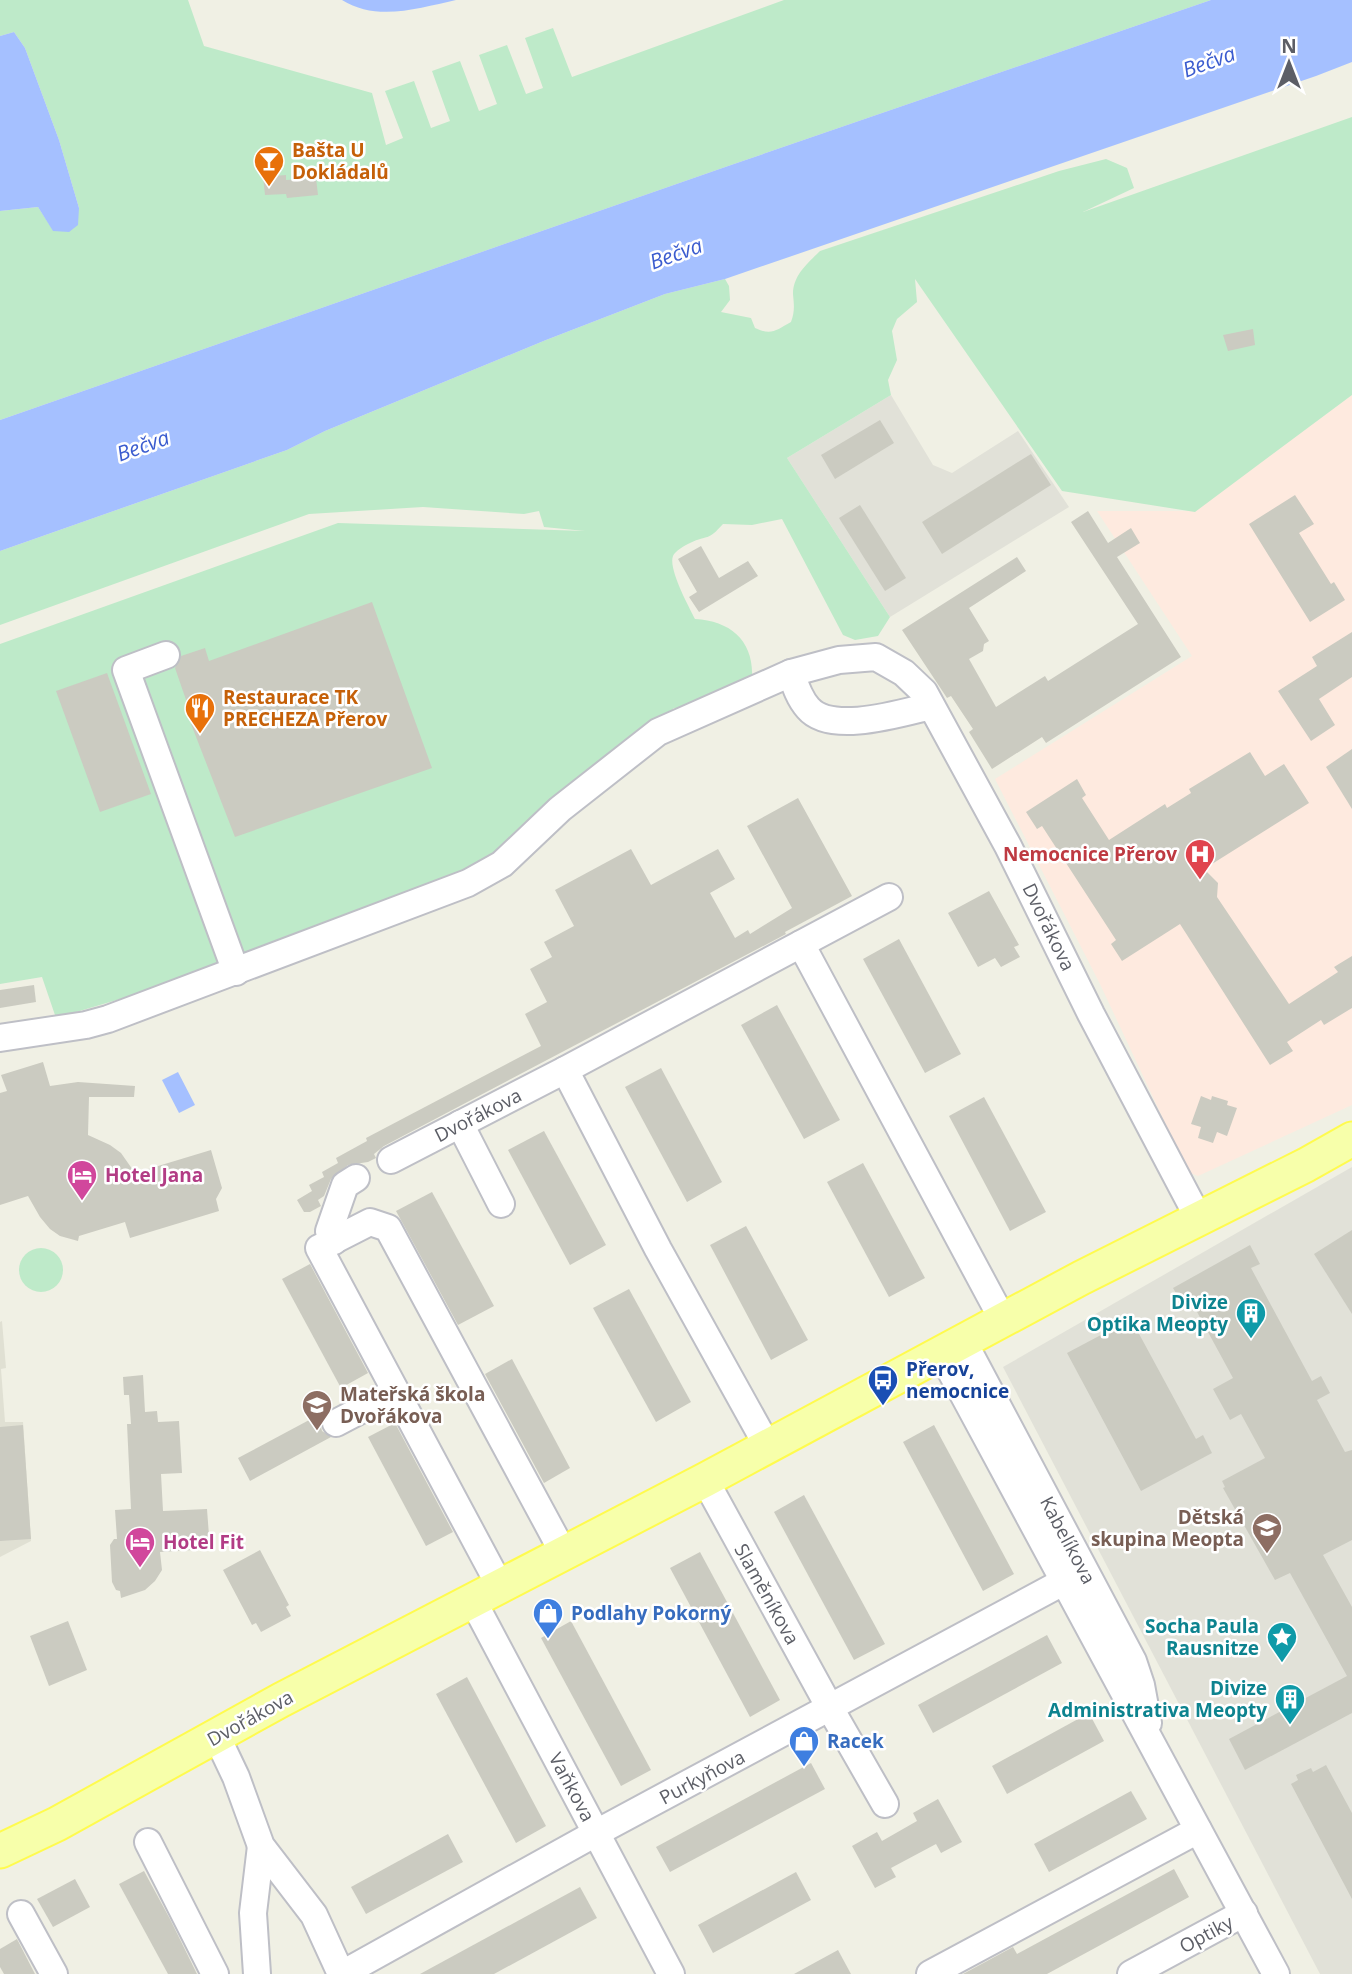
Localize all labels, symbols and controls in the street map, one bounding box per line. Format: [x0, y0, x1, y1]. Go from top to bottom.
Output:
north arrow [1254, 28, 1324, 98]
text: N [1281, 33, 1297, 59]
water label: Bečva [1178, 39, 1239, 83]
place label: Bašta U Dokládalů [292, 137, 389, 185]
bar icon: Bašta U Dokládalů [252, 144, 286, 188]
water label: Bečva [645, 231, 706, 275]
water label: Bečva [112, 423, 173, 467]
place label: Restaurace TK PRECHEZA Přerov [223, 684, 388, 732]
restaurant icon: Restaurace TK PRECHEZA Přerov [183, 691, 217, 735]
hospital icon: Nemocnice Přerov [1183, 837, 1217, 881]
place label: Nemocnice Přerov [1003, 841, 1177, 867]
street label: Dvořákova [1017, 879, 1081, 975]
street label: Dvořákova [430, 1082, 526, 1148]
hotel icon: Hotel Jana [65, 1158, 99, 1202]
place label: Hotel Jana [105, 1162, 203, 1188]
place label: Divize Optika Meopty [1087, 1289, 1228, 1337]
building icon: Divize Optika Meopty [1234, 1296, 1268, 1340]
place label: Přerov, nemocnice [906, 1356, 1009, 1404]
bus stop icon: Přerov, nemocnice [866, 1363, 900, 1407]
place label: Mateřská škola Dvořákova [340, 1381, 485, 1429]
school or university icon: Mateřská škola Dvořákova [300, 1388, 334, 1432]
street label: Kabelíkova [1034, 1492, 1102, 1588]
place label: Dětská skupina Meopta [1091, 1504, 1244, 1552]
school or university icon: Dětská skupina Meopta [1250, 1511, 1284, 1555]
hotel icon: Hotel Fit [123, 1525, 157, 1569]
place label: Hotel Fit [163, 1529, 244, 1555]
street label: Slaměníkova [728, 1539, 806, 1649]
shop icon: Podlahy Pokorný [531, 1596, 565, 1640]
place label: Podlahy Pokorný [571, 1600, 732, 1626]
place label: Socha Paula Rausnitze [1145, 1613, 1259, 1661]
place icon: Socha Paula Rausnitze [1265, 1620, 1299, 1664]
place label: Divize Administrativa Meopty [1048, 1675, 1267, 1723]
building icon: Divize Administrativa Meopty [1273, 1682, 1307, 1726]
street label: Dvořákova [202, 1684, 298, 1752]
shop icon: Racek [787, 1724, 821, 1768]
place label: Racek [827, 1728, 884, 1754]
street label: Purkyňova [655, 1744, 749, 1810]
street label: Vaňkova [543, 1748, 601, 1826]
street label: Optiky [1175, 1909, 1238, 1959]

